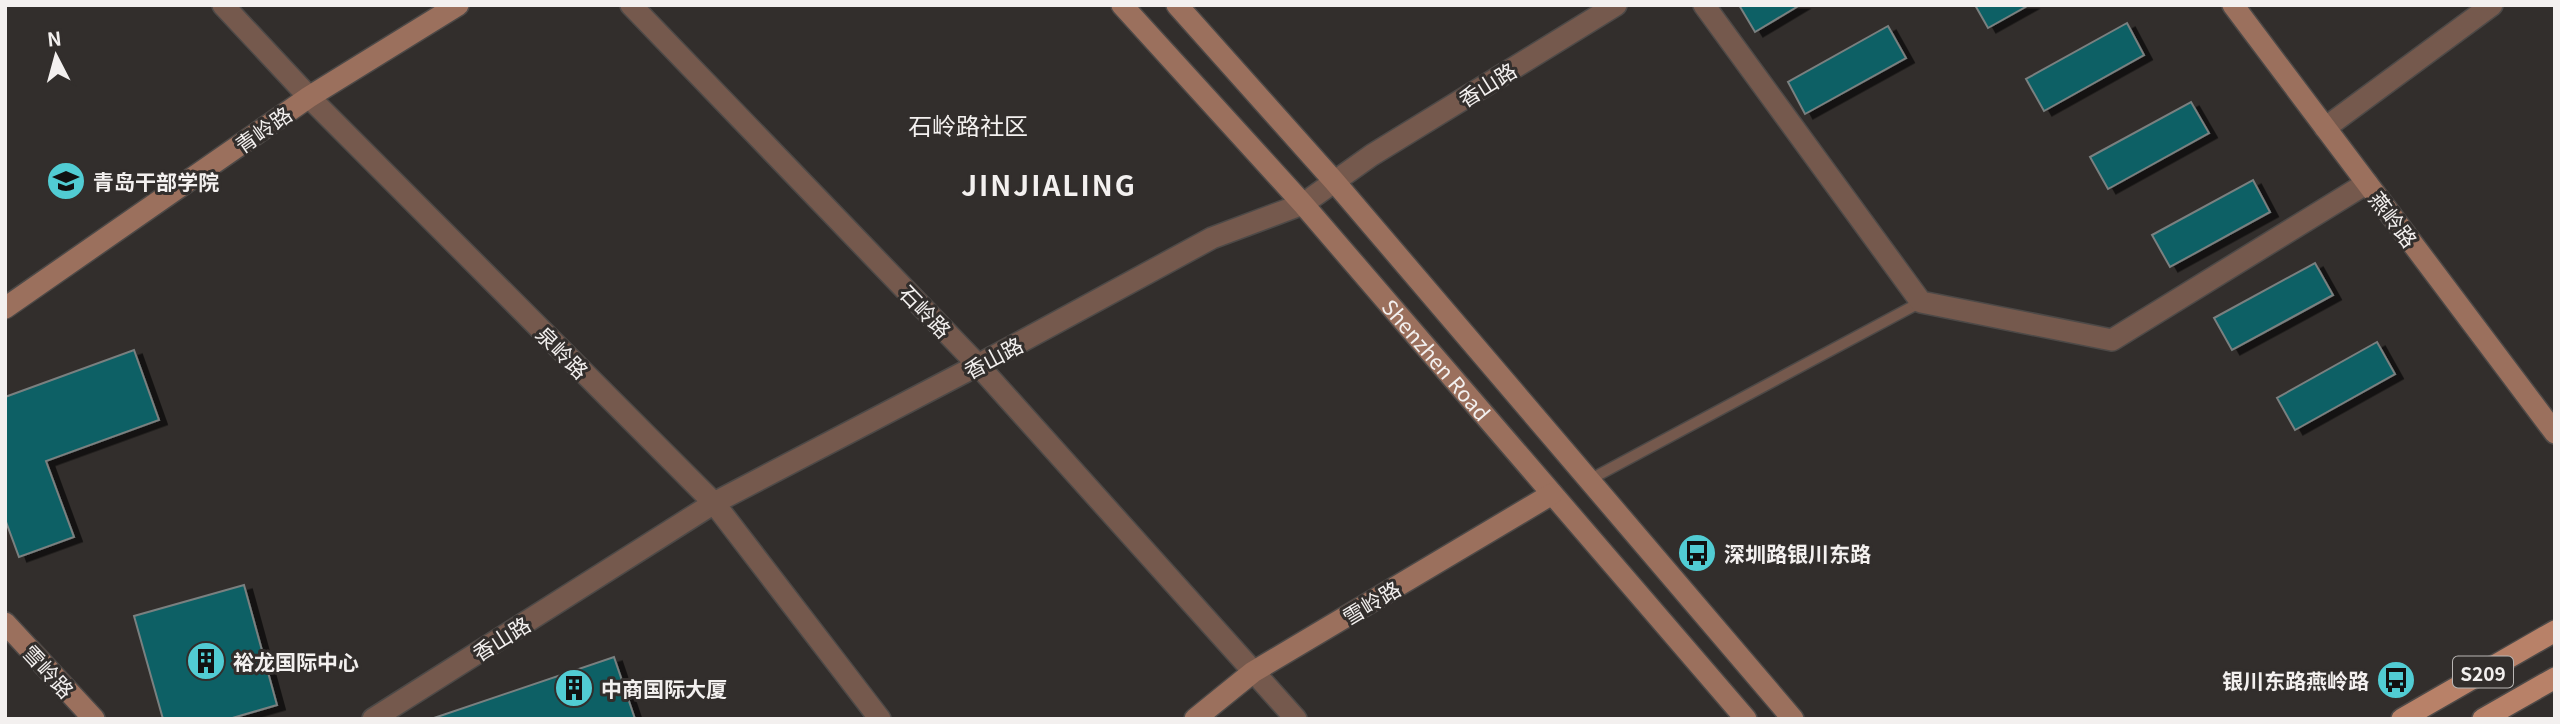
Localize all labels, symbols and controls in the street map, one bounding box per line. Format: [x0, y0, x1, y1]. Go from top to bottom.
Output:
north arrow [21, 21, 91, 91]
text: N [46, 23, 63, 52]
street label: 香山路 [1452, 55, 1522, 113]
street label: 青岭路 [229, 99, 297, 159]
district label: 石岭路社区 [908, 107, 1028, 142]
school or university icon: 青岛干部学院 [45, 160, 87, 202]
district label: JINJIALING [961, 164, 1137, 204]
place label: 青岛干部学院 [93, 166, 219, 196]
street label: 燕岭路 [2363, 185, 2425, 253]
street label: 石岭路 [893, 278, 959, 344]
street label: Shenzhen Road [1376, 292, 1498, 427]
street label: 泉岭路 [530, 319, 596, 385]
street label: 香山路 [958, 329, 1028, 385]
bus stop icon: 深圳路银川东路 [1676, 532, 1718, 574]
place label: 深圳路银川东路 [1724, 538, 1871, 568]
street label: 雪岭路 [1336, 573, 1406, 631]
street label: 香山路 [466, 609, 536, 667]
street label: 雪岭路 [17, 638, 81, 704]
building icon: 裕龙国际中心 [185, 640, 227, 682]
place label: 裕龙国际中心 [233, 646, 359, 676]
road number: S209 [2453, 656, 2513, 688]
bus stop icon: 银川东路燕岭路 [2375, 659, 2417, 701]
place label: 银川东路燕岭路 [2222, 665, 2369, 695]
building icon: 中商国际大厦 [553, 667, 595, 709]
place label: 中商国际大厦 [601, 673, 727, 703]

